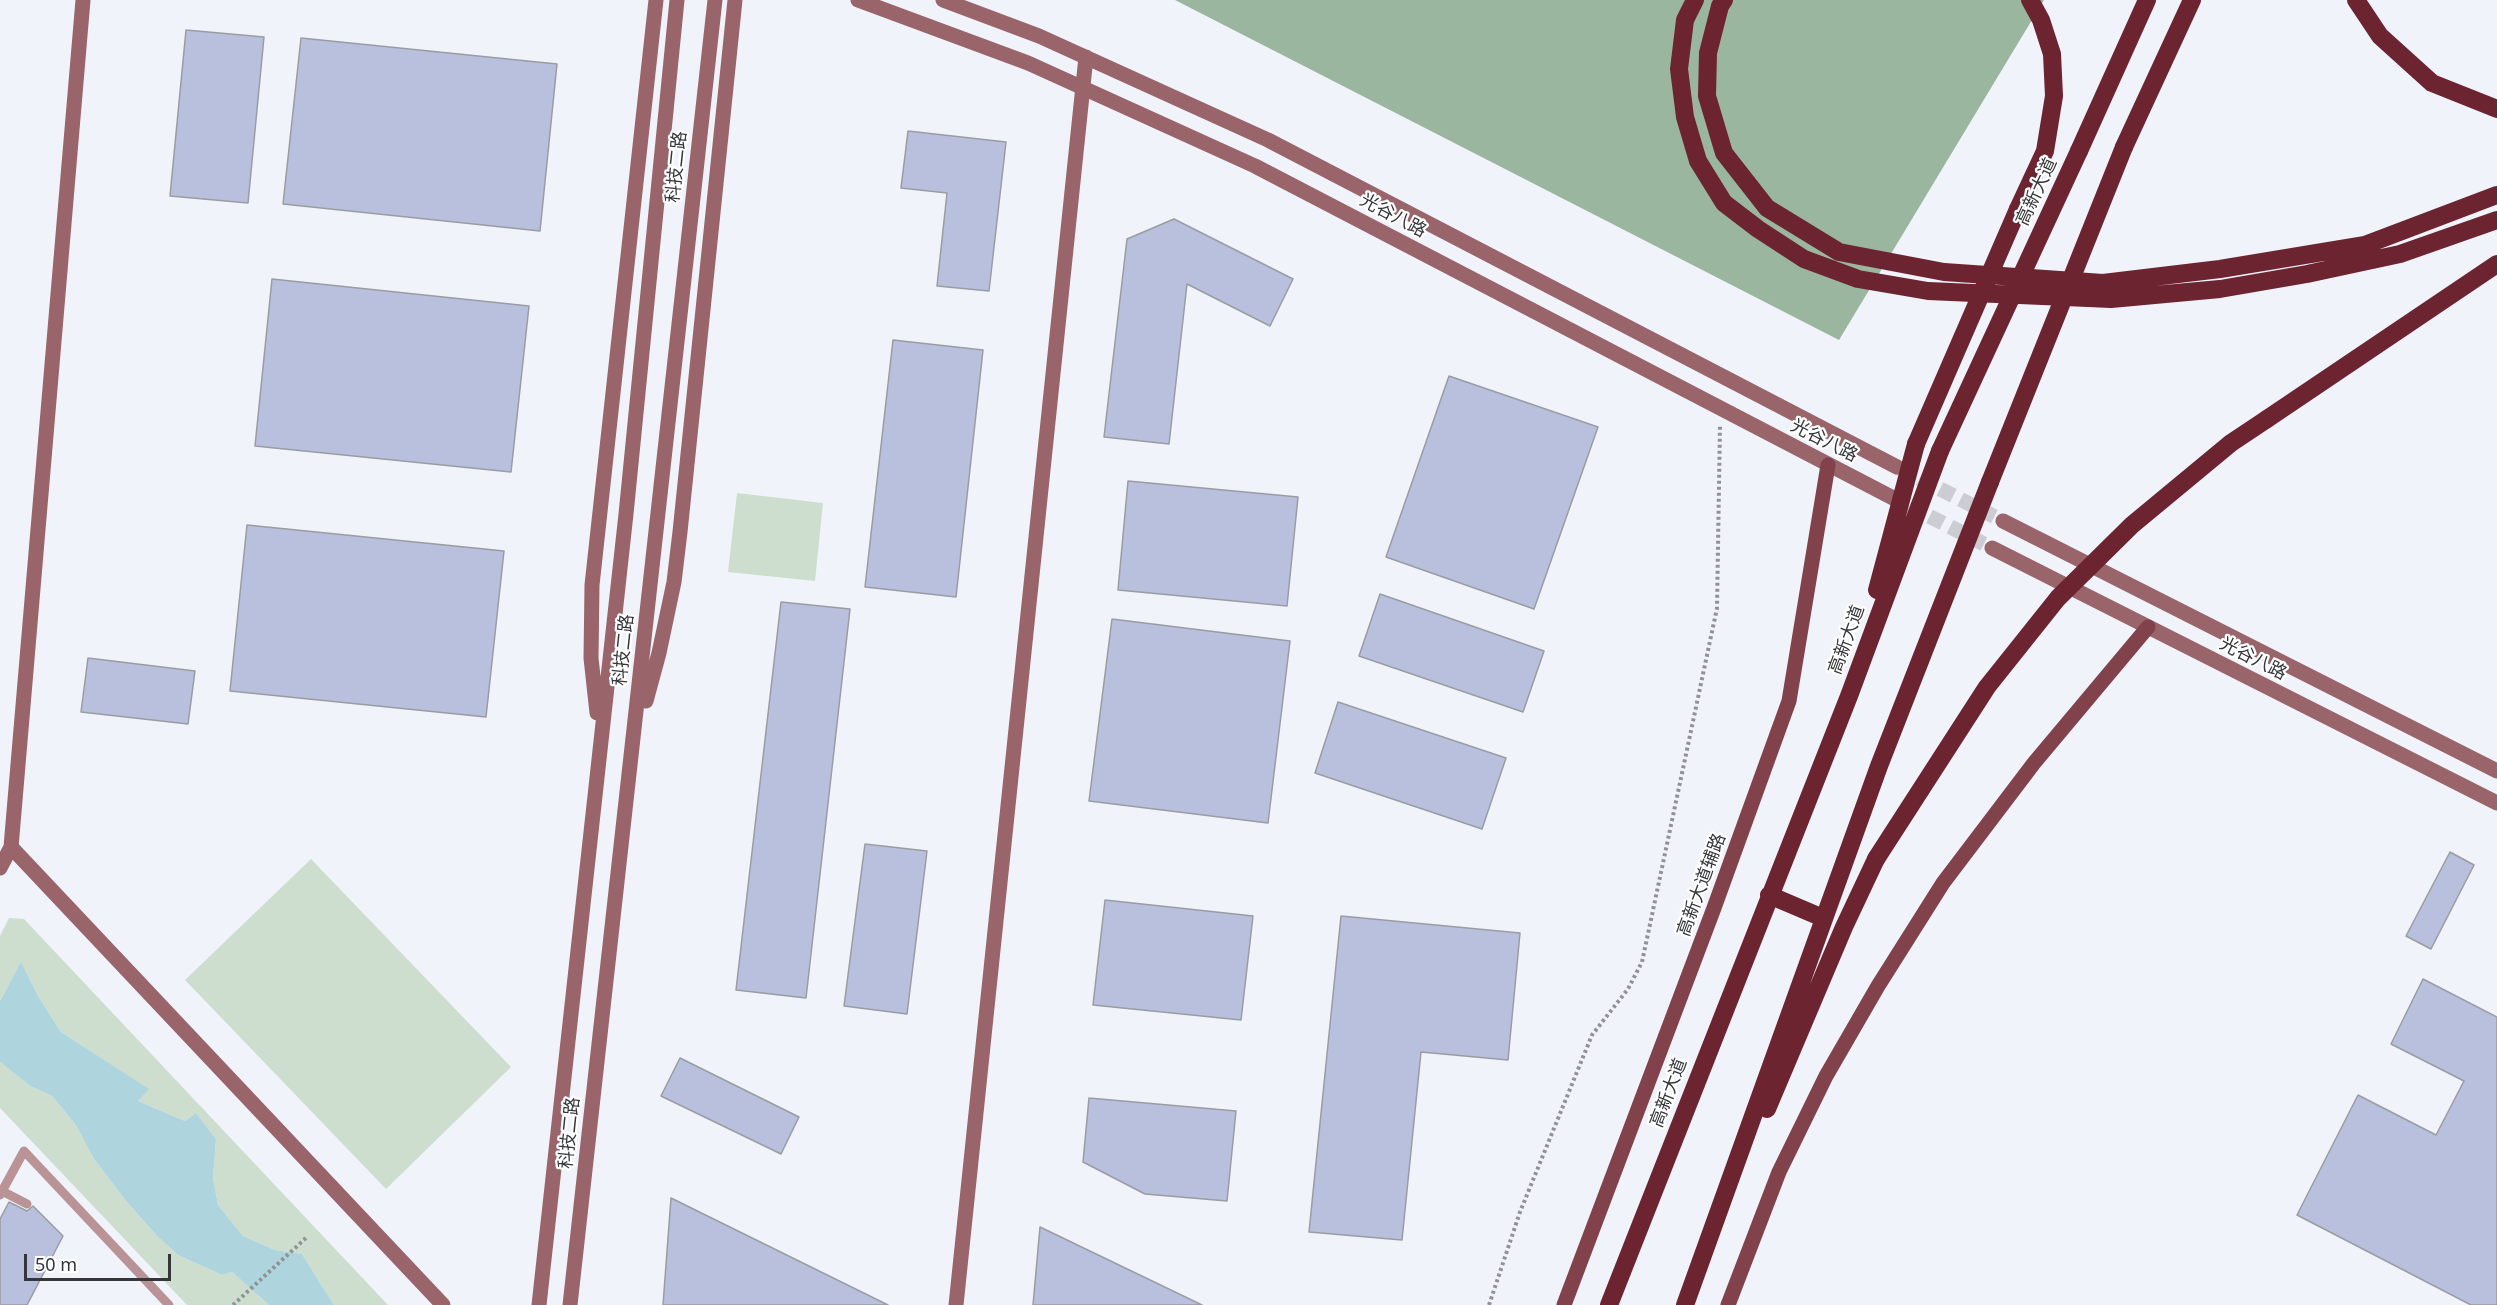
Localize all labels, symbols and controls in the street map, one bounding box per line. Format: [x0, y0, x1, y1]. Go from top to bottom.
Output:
street label: 科技二路 [662, 130, 692, 204]
street label: 高新大道 [2012, 155, 2062, 229]
street label: 光谷八路 [1356, 190, 1430, 242]
street label: 光谷八路 [1787, 415, 1861, 467]
street label: 高新大道 [1825, 602, 1869, 678]
street label: 科技二路 [609, 613, 639, 687]
street label: 光谷八路 [2216, 633, 2290, 685]
street label: 高新大道辅路 [1673, 831, 1731, 939]
street label: 高新大道 [1646, 1056, 1692, 1130]
street label: 科技二路 [555, 1096, 585, 1170]
scale bar [27, 1242, 174, 1280]
text: 50 m [35, 1252, 77, 1276]

